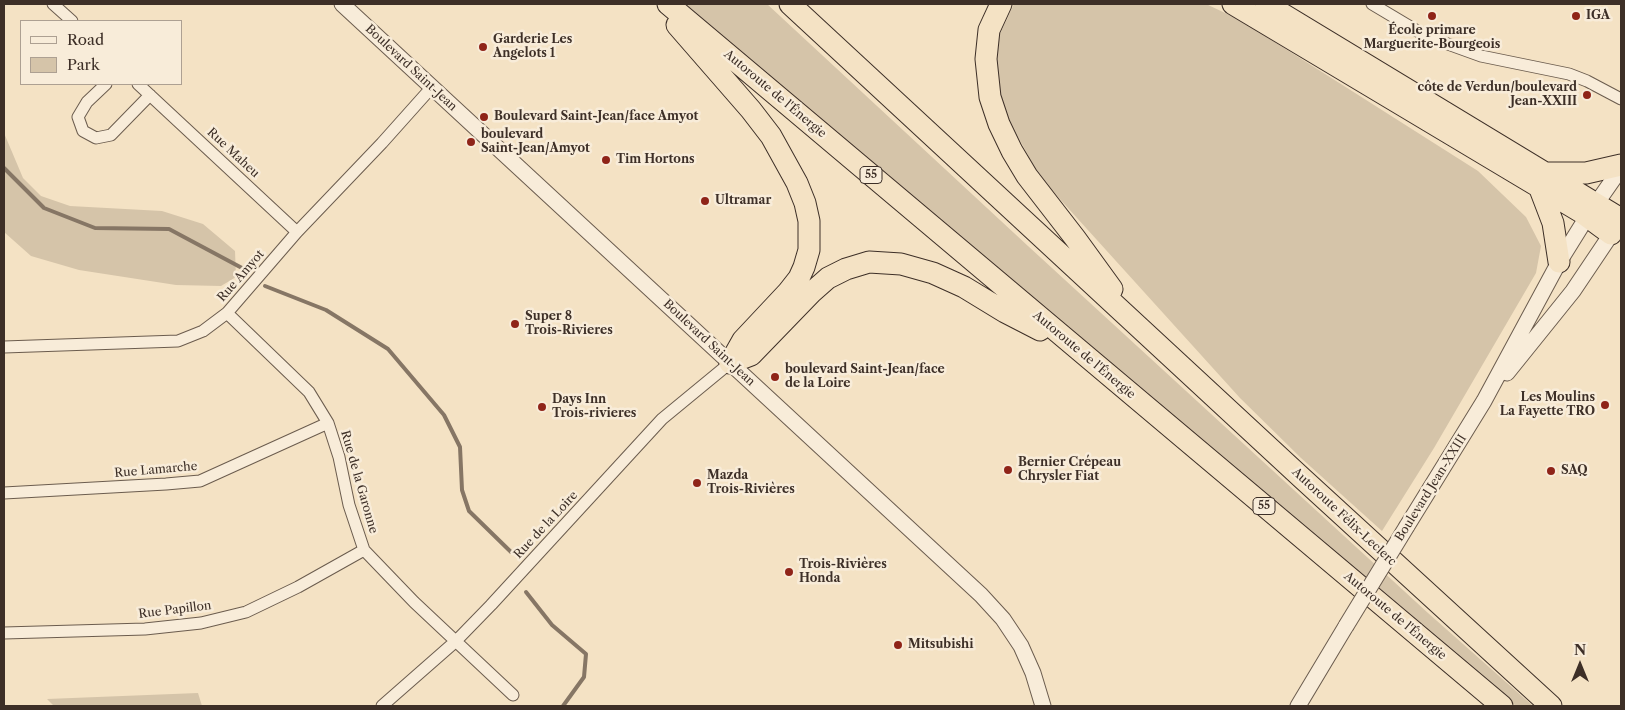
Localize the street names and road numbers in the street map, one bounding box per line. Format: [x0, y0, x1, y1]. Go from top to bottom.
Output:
street label: Boulevard Saint-Jean [362, 22, 460, 114]
street label: Autoroute de l'Énergie [721, 47, 829, 141]
street label: Rue Maheu [204, 125, 262, 181]
road number: 55 [860, 166, 882, 184]
street label: Rue Amyot [215, 247, 267, 305]
street label: Boulevard Saint-Jean [660, 297, 758, 389]
street label: Autoroute de l'Énergie [1030, 308, 1138, 402]
street label: Rue de la Garonne [337, 429, 381, 535]
street label: Boulevard Jean-XXIII [1392, 432, 1470, 544]
street label: Rue Lamarche [114, 459, 198, 481]
street label: Autoroute Félix-Leclerc [1289, 465, 1399, 569]
street label: Rue de la Loire [511, 488, 581, 562]
road number: 55 [1253, 498, 1275, 514]
street label: Autoroute de l'Énergie [1341, 569, 1449, 663]
street label: Rue Papillon [138, 598, 212, 622]

